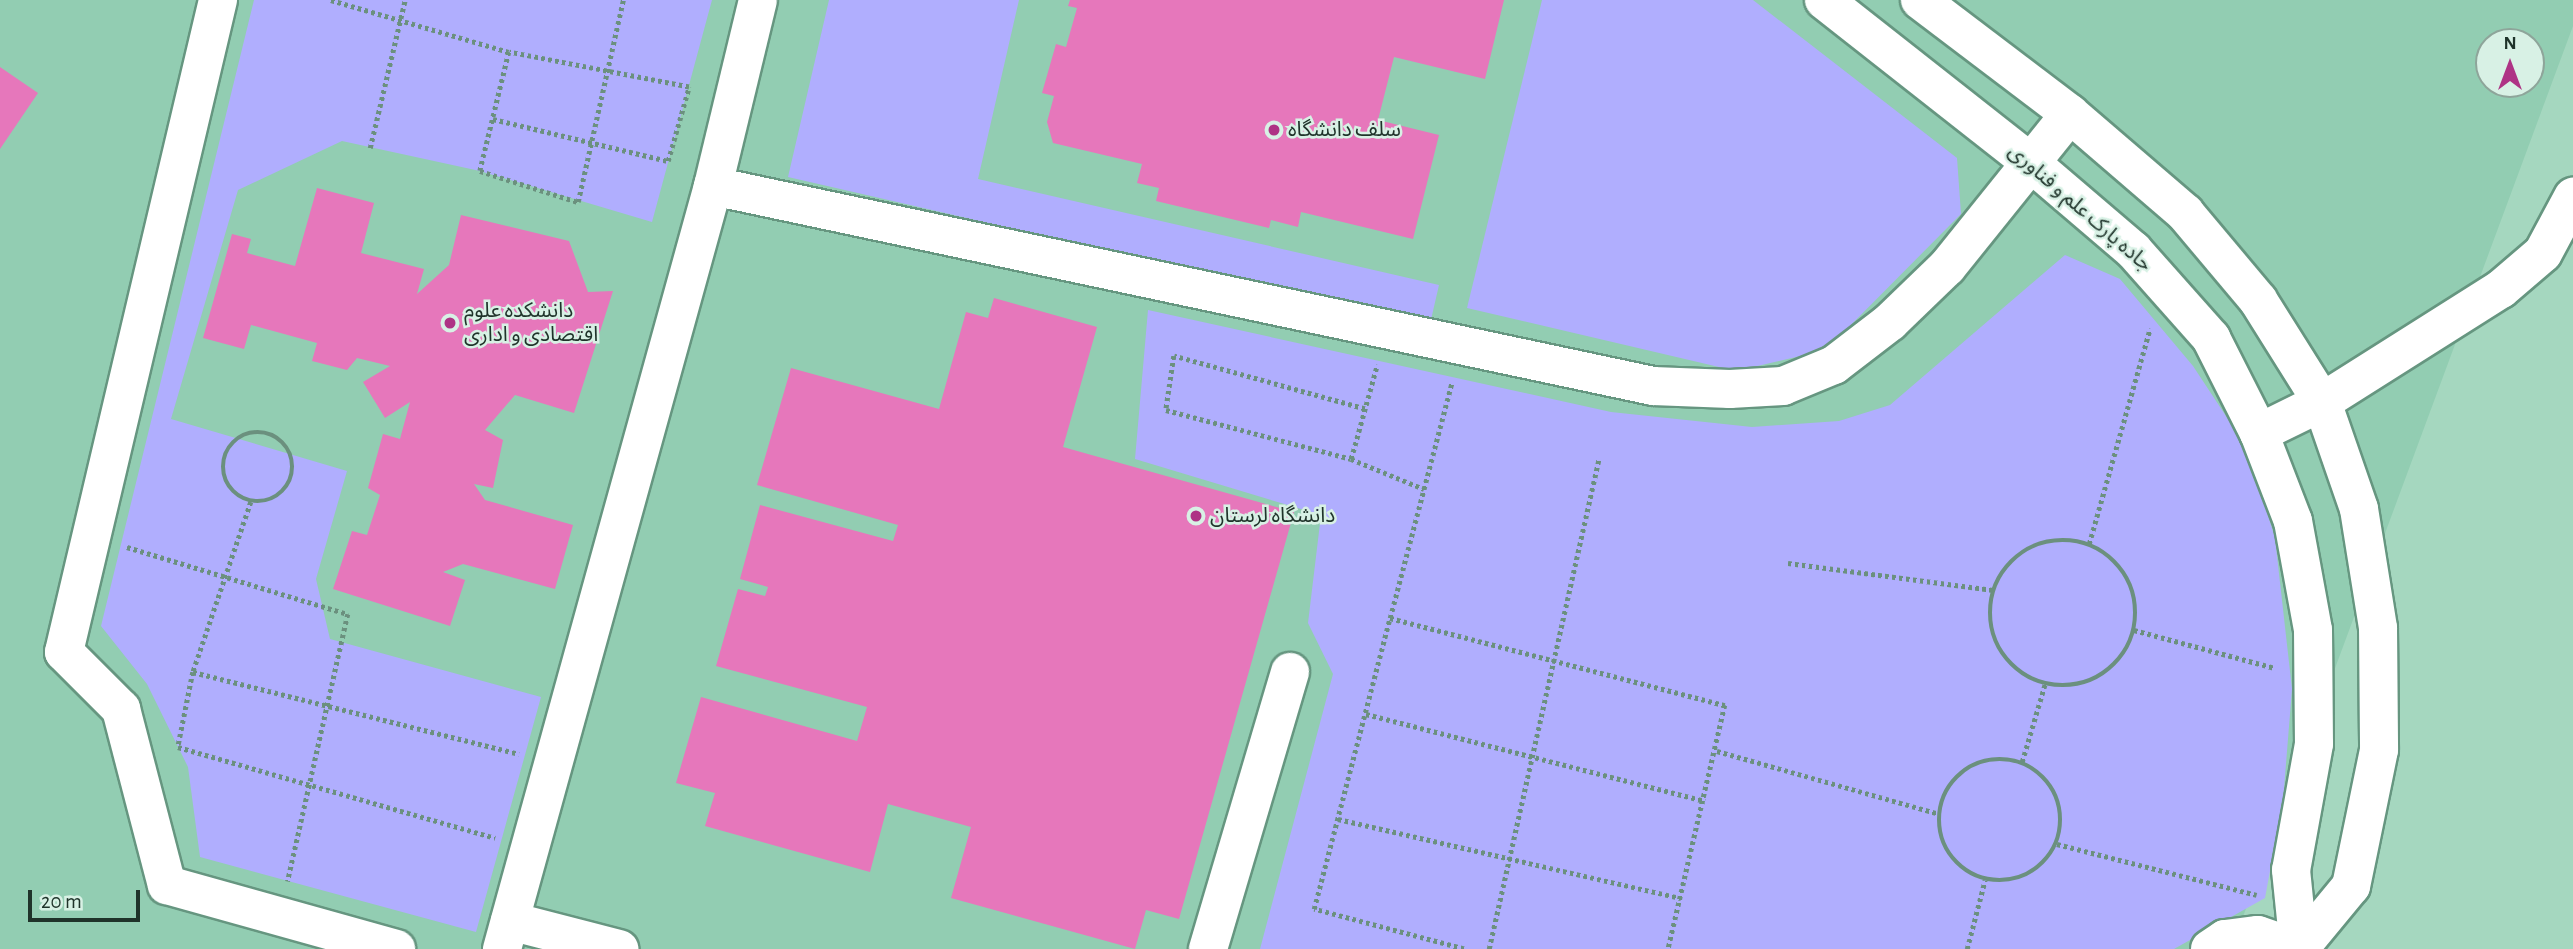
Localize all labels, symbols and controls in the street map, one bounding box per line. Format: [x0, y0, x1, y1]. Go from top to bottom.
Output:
north arrow [2475, 28, 2545, 98]
text: N [2503, 34, 2517, 53]
place label: سلف دانشگاه [1288, 117, 1401, 143]
marker: سلف دانشگاه [1266, 122, 1282, 138]
street label: جاده پارک علم و فناوری [2003, 139, 2157, 277]
place label: دانشکده علوم اقتصادی و اداری [464, 298, 598, 348]
marker: دانشکده علوم اقتصادی و اداری [442, 315, 458, 331]
place label: دانشگاه لرستان [1210, 503, 1335, 529]
marker: دانشگاه لرستان [1188, 508, 1204, 524]
scale bar [32, 876, 144, 920]
text: 20 m [41, 891, 82, 912]

